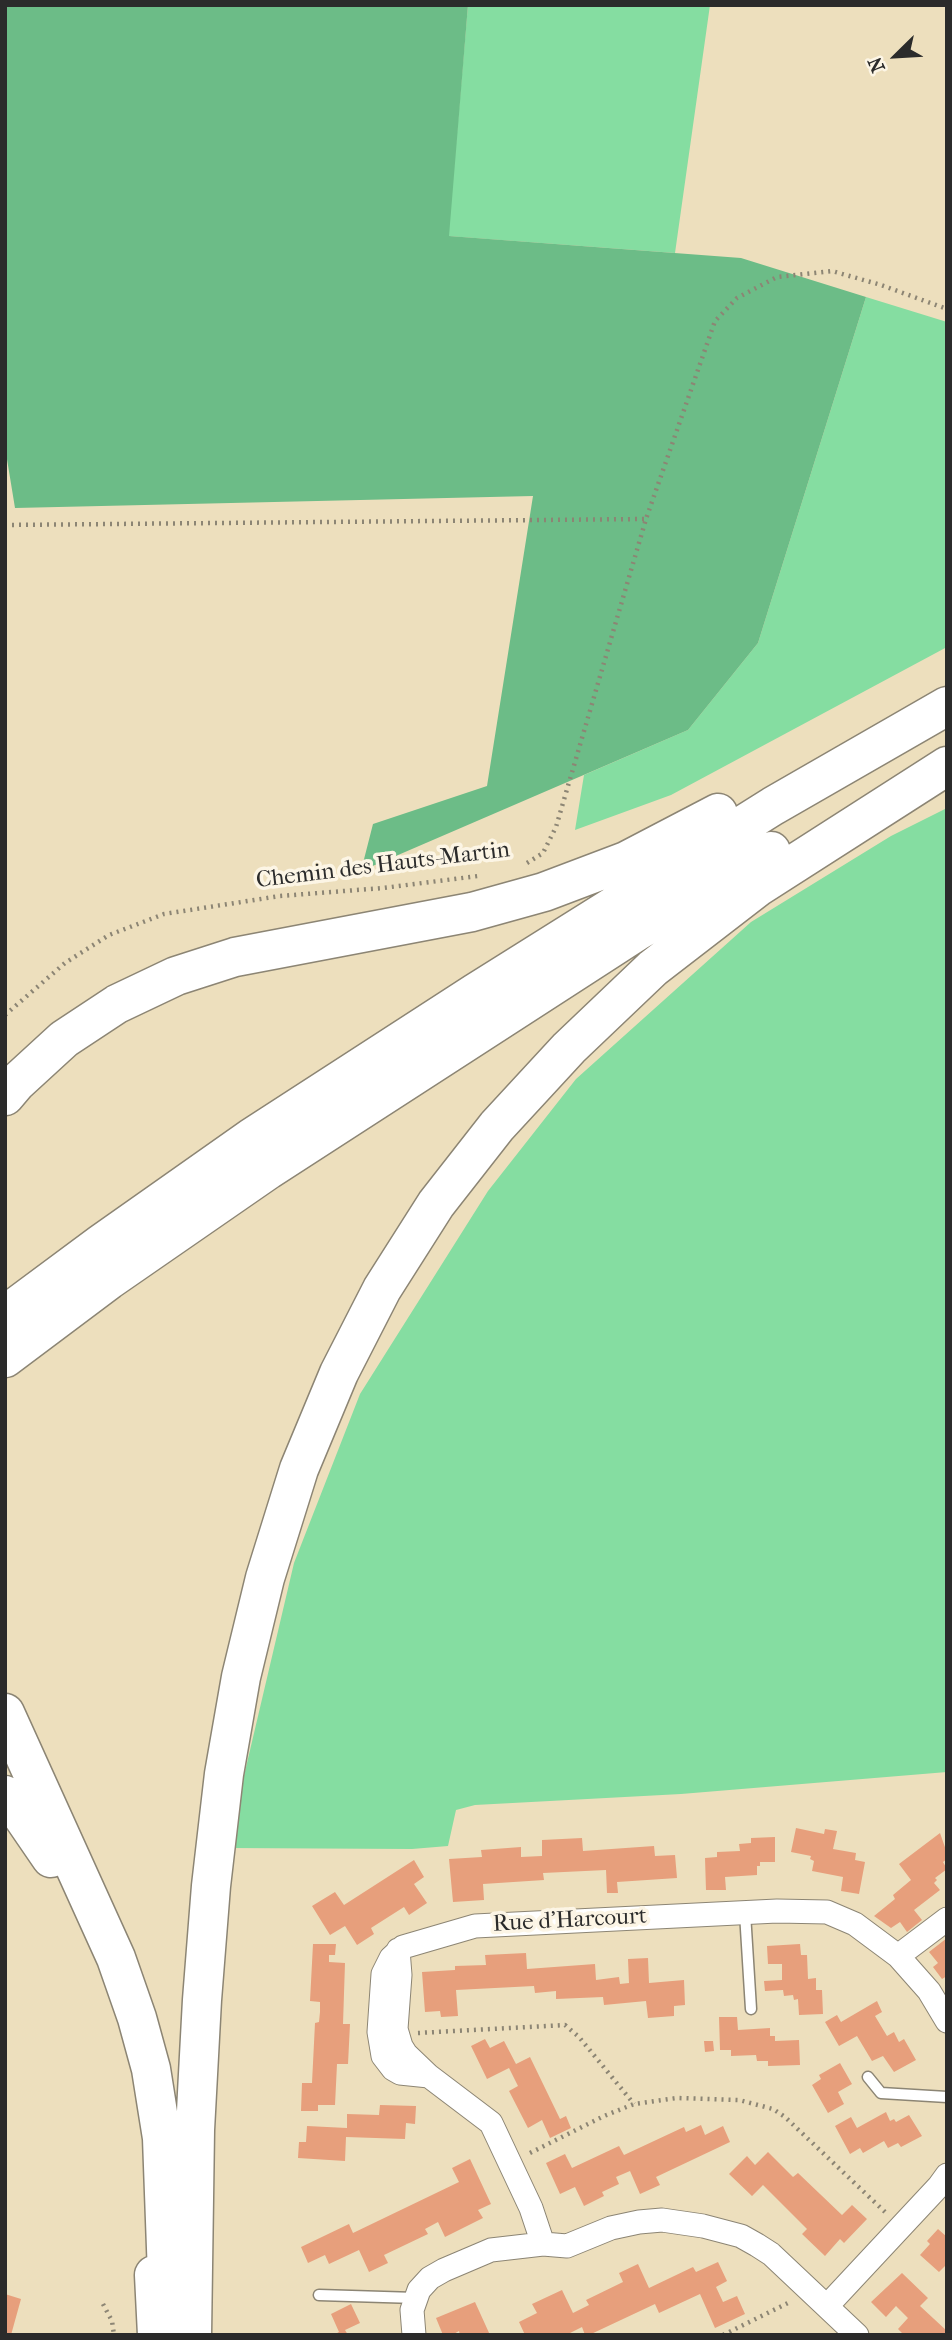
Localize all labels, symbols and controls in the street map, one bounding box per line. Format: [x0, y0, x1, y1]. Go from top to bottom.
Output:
north arrow [861, 21, 931, 91]
text: N [864, 53, 890, 76]
street label: Chemin des Hauts-Martin [255, 837, 511, 895]
street label: Rue d'Harcourt [492, 1903, 648, 1939]

